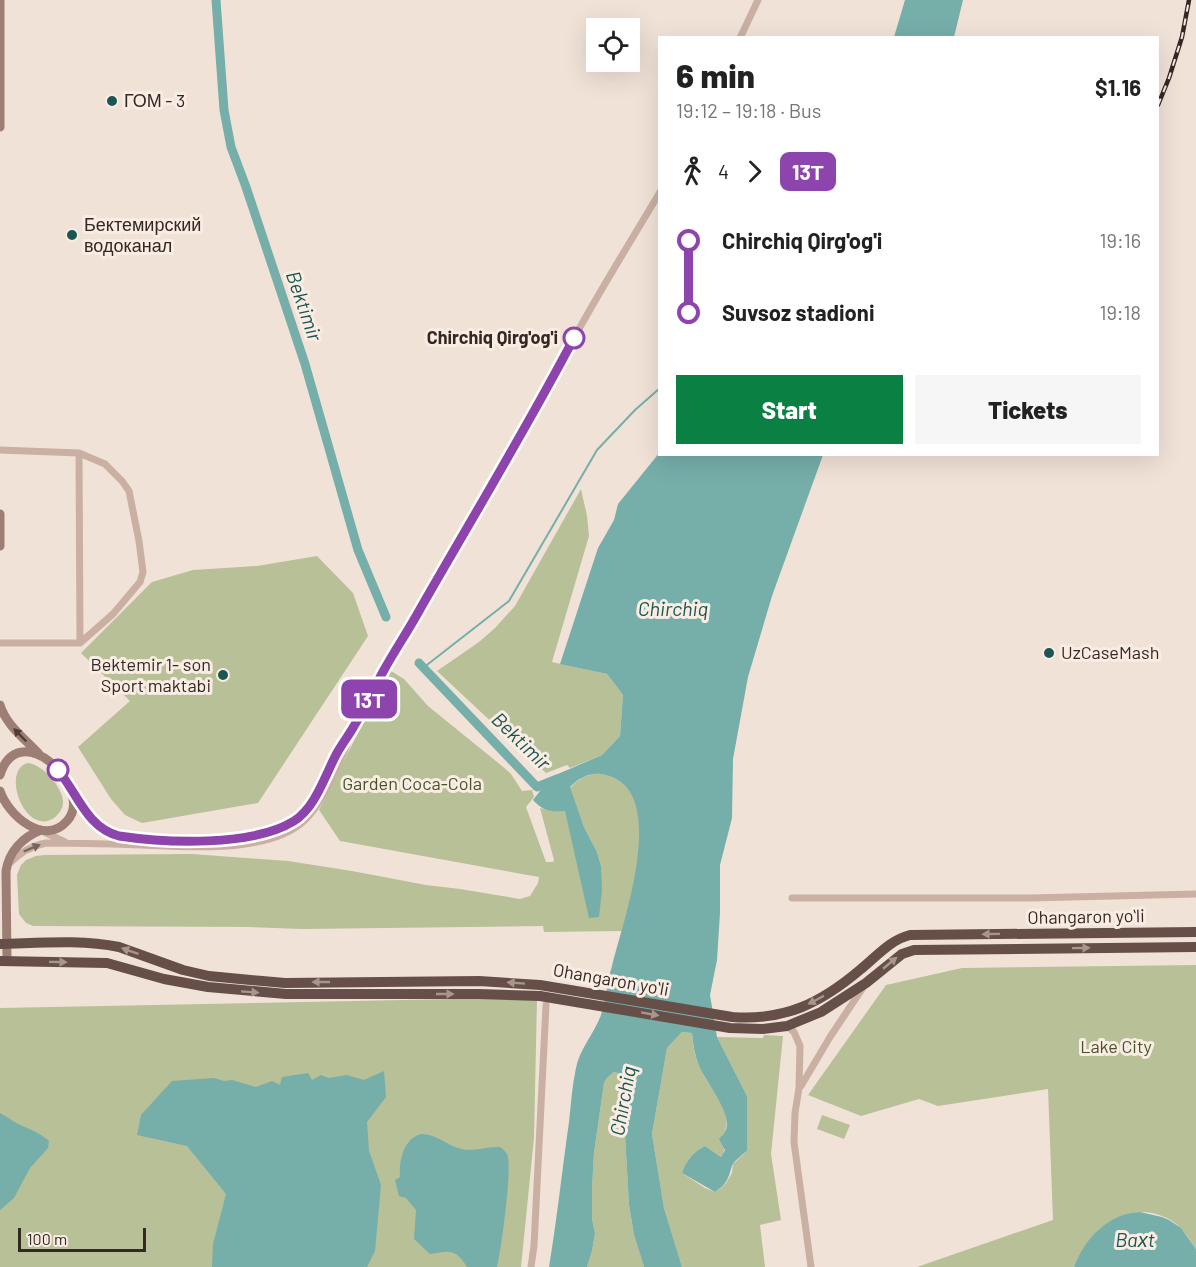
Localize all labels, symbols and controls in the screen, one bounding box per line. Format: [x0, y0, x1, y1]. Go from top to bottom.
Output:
map controls [586, 18, 640, 72]
button: locate [586, 18, 640, 72]
text: 6 min [676, 55, 755, 95]
text: $1.16 [1095, 74, 1141, 100]
place label: ГОМ - 3 [124, 89, 185, 111]
marker: ГОМ - 3 [105, 94, 119, 108]
text: 19:12 – 19:18 · Bus [676, 98, 821, 122]
icon: walk [676, 155, 709, 188]
icon: forward [738, 155, 771, 188]
text: 4 [718, 159, 729, 183]
text: 13Т [792, 159, 824, 184]
place label: Бектемирский водоканал [84, 213, 201, 256]
text: Chirchiq Qirg'og'i [722, 227, 882, 253]
marker: Бектемирский водоканал [65, 228, 79, 242]
text: 19:16 [1100, 228, 1141, 252]
water label: Bektimir [282, 268, 328, 345]
text: Suvsoz stadioni [722, 299, 875, 325]
text: 19:18 [1099, 300, 1141, 324]
place label: Chirchiq Qirg'og'i [427, 326, 558, 348]
marker: Chirchiq Qirg'og'i [563, 327, 585, 349]
button: Start [676, 375, 903, 444]
button: Tickets [915, 375, 1141, 444]
water label: Chirchiq [638, 596, 708, 620]
place label: UzCaseMash [1061, 641, 1159, 663]
marker: UzCaseMash [1042, 646, 1056, 660]
place label: Bektemir 1- son Sport maktabi [90, 653, 211, 696]
marker: Bektemir 1- son Sport maktabi [216, 668, 230, 682]
line badge: 13Т [334, 680, 404, 718]
text: 13Т [353, 687, 385, 712]
water label: Bektimir [487, 707, 557, 775]
one-way arrow [14, 728, 28, 742]
unlabelled marker [47, 759, 69, 781]
park label: Garden Coca-Cola [342, 772, 482, 794]
one-way arrow [24, 843, 42, 853]
street label: Ohangaron yoʻli [1027, 904, 1145, 928]
one-way arrow [981, 930, 1000, 939]
one-way arrow [1071, 944, 1090, 953]
one-way arrow [121, 946, 139, 956]
one-way arrow [49, 957, 68, 967]
one-way arrow [882, 957, 898, 970]
street label: Ohangaron yoʻli [552, 958, 671, 1000]
one-way arrow [311, 977, 330, 987]
one-way arrow [506, 978, 525, 988]
one-way arrow [241, 987, 260, 996]
one-way arrow [436, 989, 455, 999]
one-way arrow [808, 995, 825, 1005]
one-way arrow [641, 1010, 660, 1019]
park label: Lake City [1080, 1035, 1152, 1057]
water label: Chirchiq [604, 1064, 640, 1138]
scale bar [18, 1225, 146, 1252]
water label: Baхt [1115, 1227, 1155, 1251]
text: 100 m [27, 1229, 67, 1248]

